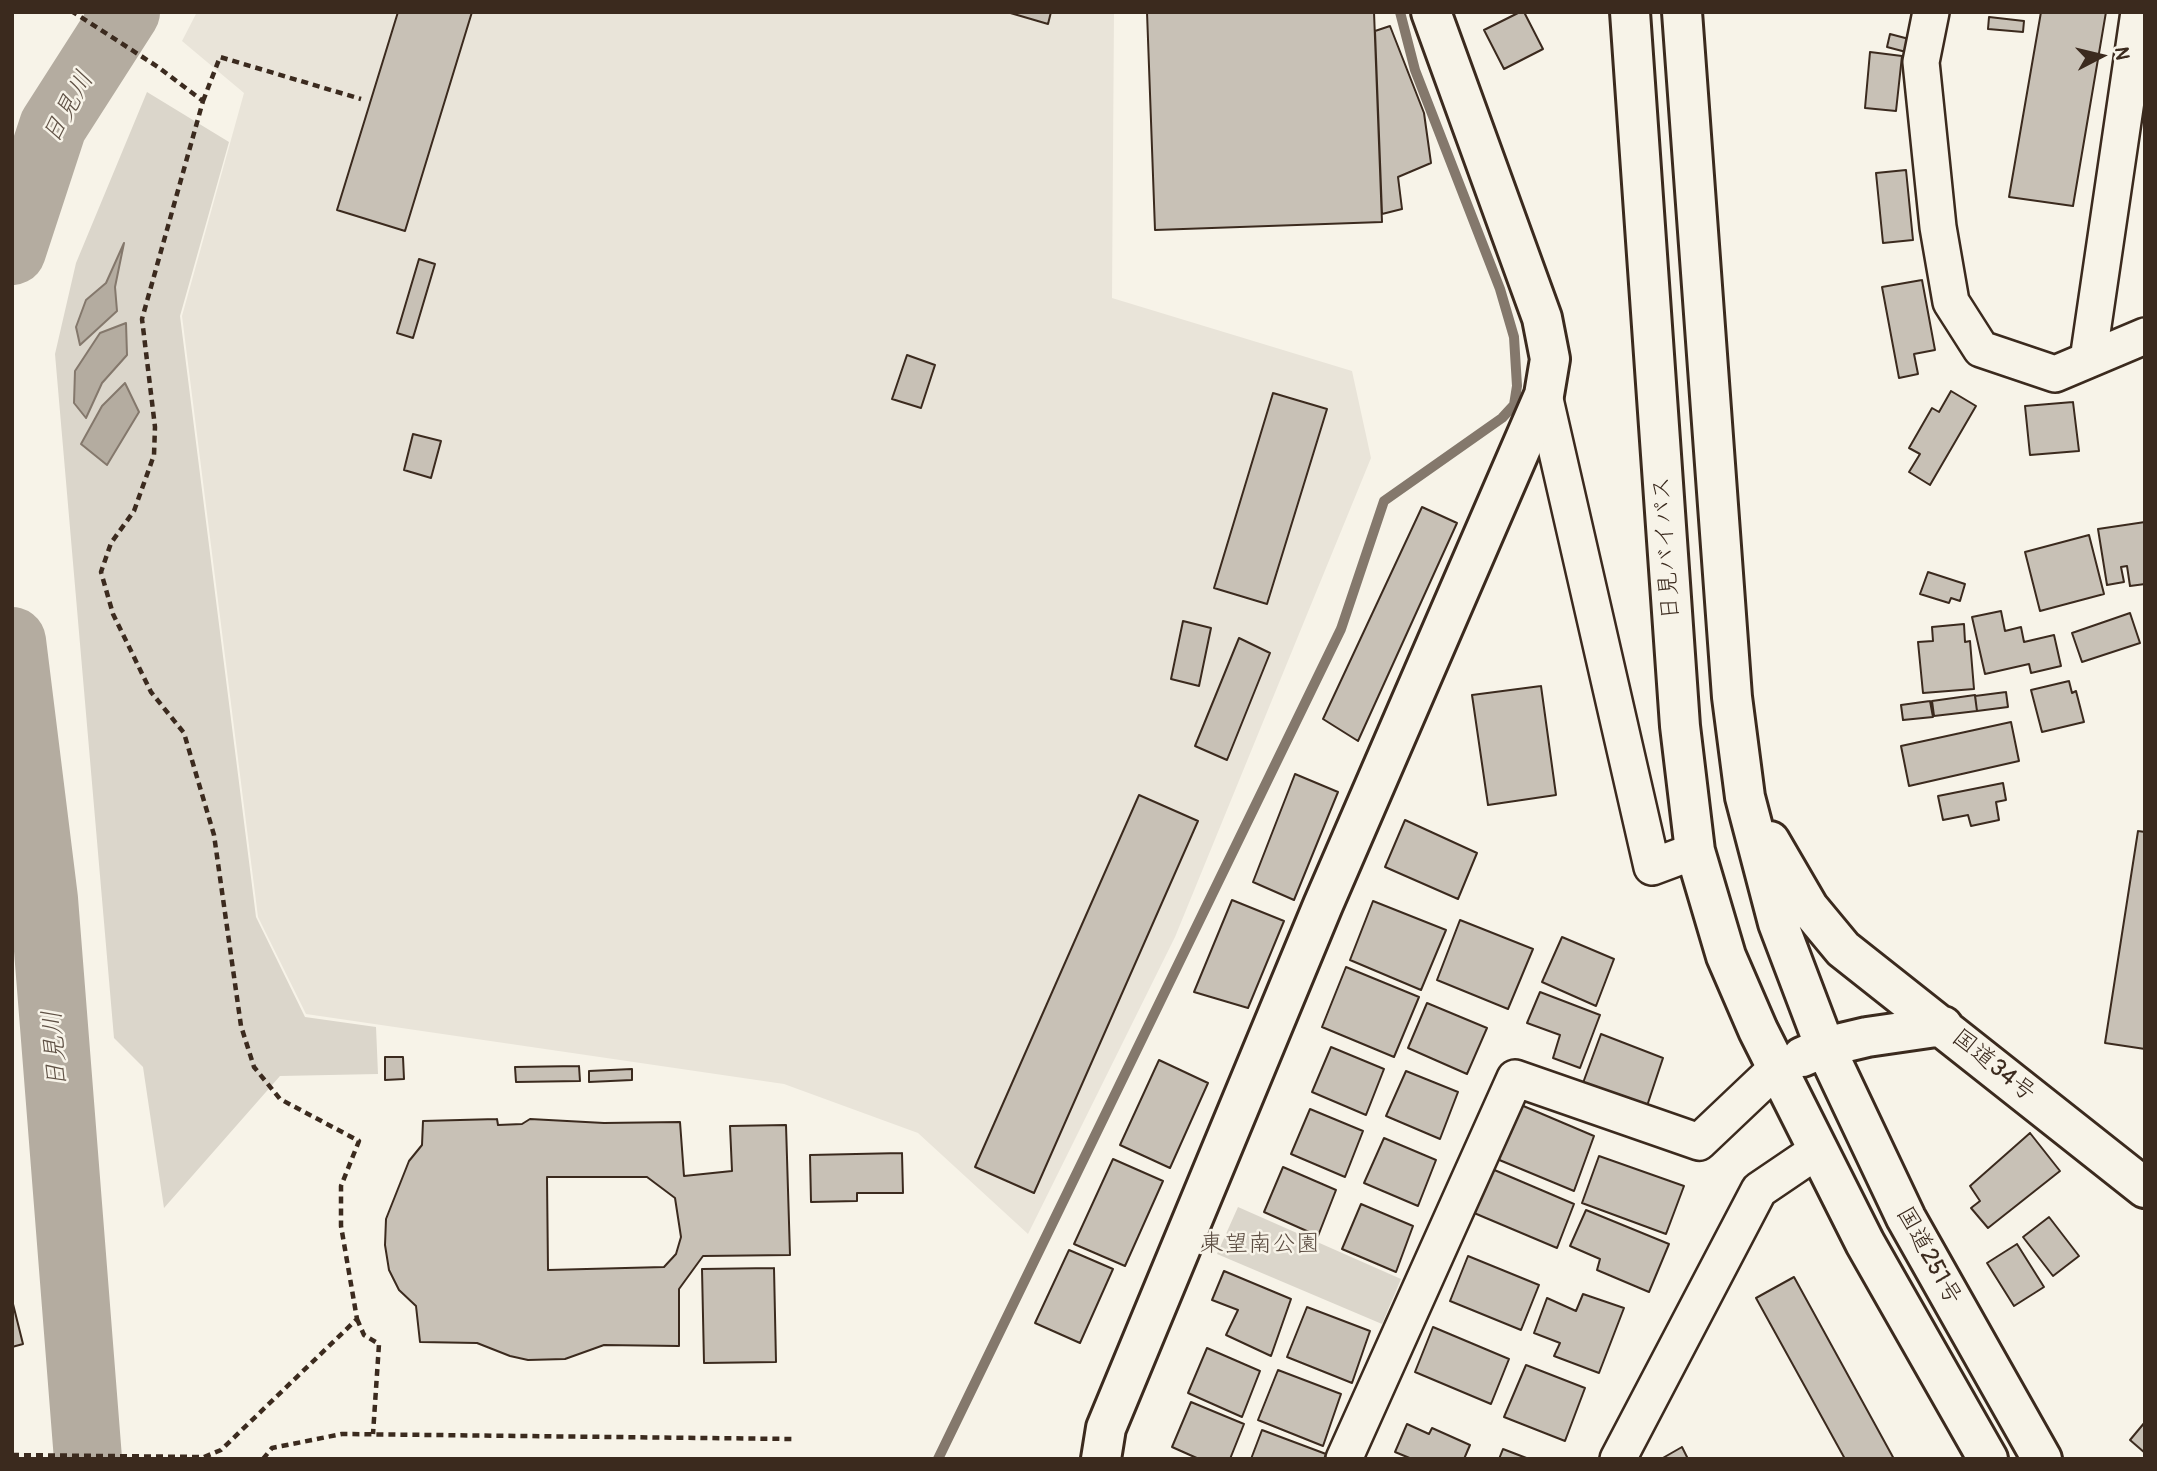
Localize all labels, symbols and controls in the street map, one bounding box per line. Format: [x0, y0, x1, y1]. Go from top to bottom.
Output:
north arrow [2066, 21, 2136, 91]
text: N [2109, 46, 2135, 61]
water label: 日見川 [36, 66, 102, 150]
street label: 日見バイパス [1648, 475, 1686, 621]
water label: 日見川 [38, 1009, 74, 1089]
street label: 国道34号 [1945, 1024, 2041, 1108]
street label: 国道251号 [1889, 1202, 1967, 1310]
park label: 東望南公園 [1200, 1231, 1320, 1259]

